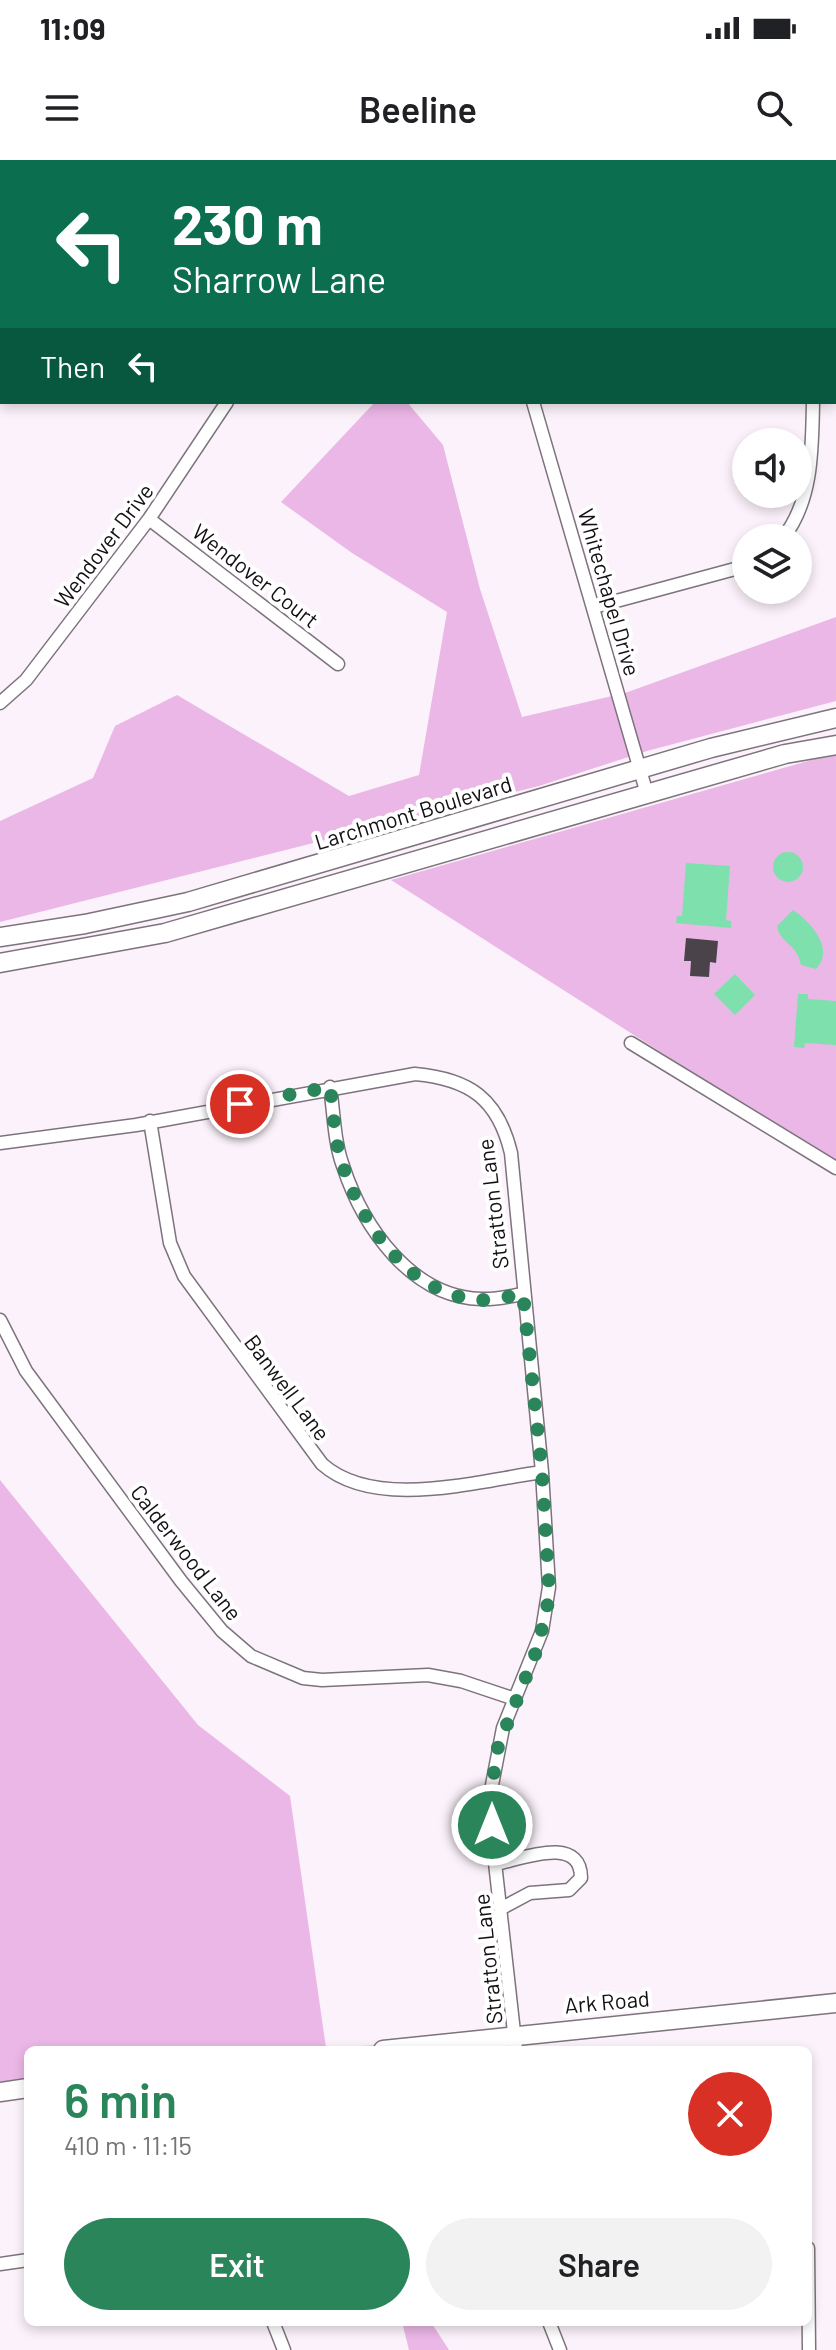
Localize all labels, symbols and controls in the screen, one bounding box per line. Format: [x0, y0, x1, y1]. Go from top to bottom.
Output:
text: 11:09 [40, 10, 105, 46]
icon: menu [40, 86, 84, 130]
icon: search [752, 86, 796, 130]
text: Beeline [359, 87, 477, 130]
text: 230 m [172, 189, 323, 256]
icon: left [40, 192, 144, 296]
text: Sharrow Lane [172, 257, 386, 300]
icon: left [121, 344, 165, 388]
text: Then [40, 348, 105, 384]
map controls [732, 428, 812, 604]
button: sound [732, 428, 812, 508]
street label: Wendover Drive [48, 478, 158, 612]
street label: Whitechapel Drive [574, 505, 646, 679]
street label: Wendover Court [188, 518, 324, 632]
button: layers [732, 524, 812, 604]
street label: Larchmont Boulevard [311, 770, 515, 854]
pin [206, 1070, 274, 1138]
icon: arrive [218, 1082, 262, 1126]
street label: Stratton Lane [471, 1137, 513, 1271]
street label: Banwell Lane [240, 1329, 336, 1445]
street label: Calderwood Lane [126, 1479, 248, 1625]
position arrow [450, 1783, 534, 1867]
street label: Stratton Lane [467, 1892, 507, 2026]
street label: Ark Road [563, 1984, 651, 2018]
text: 6 min [64, 2070, 177, 2128]
button: close [688, 2072, 772, 2156]
text: 410 m · 11:15 [64, 2129, 192, 2160]
button: Exit [64, 2218, 410, 2310]
button: Share [426, 2218, 772, 2310]

